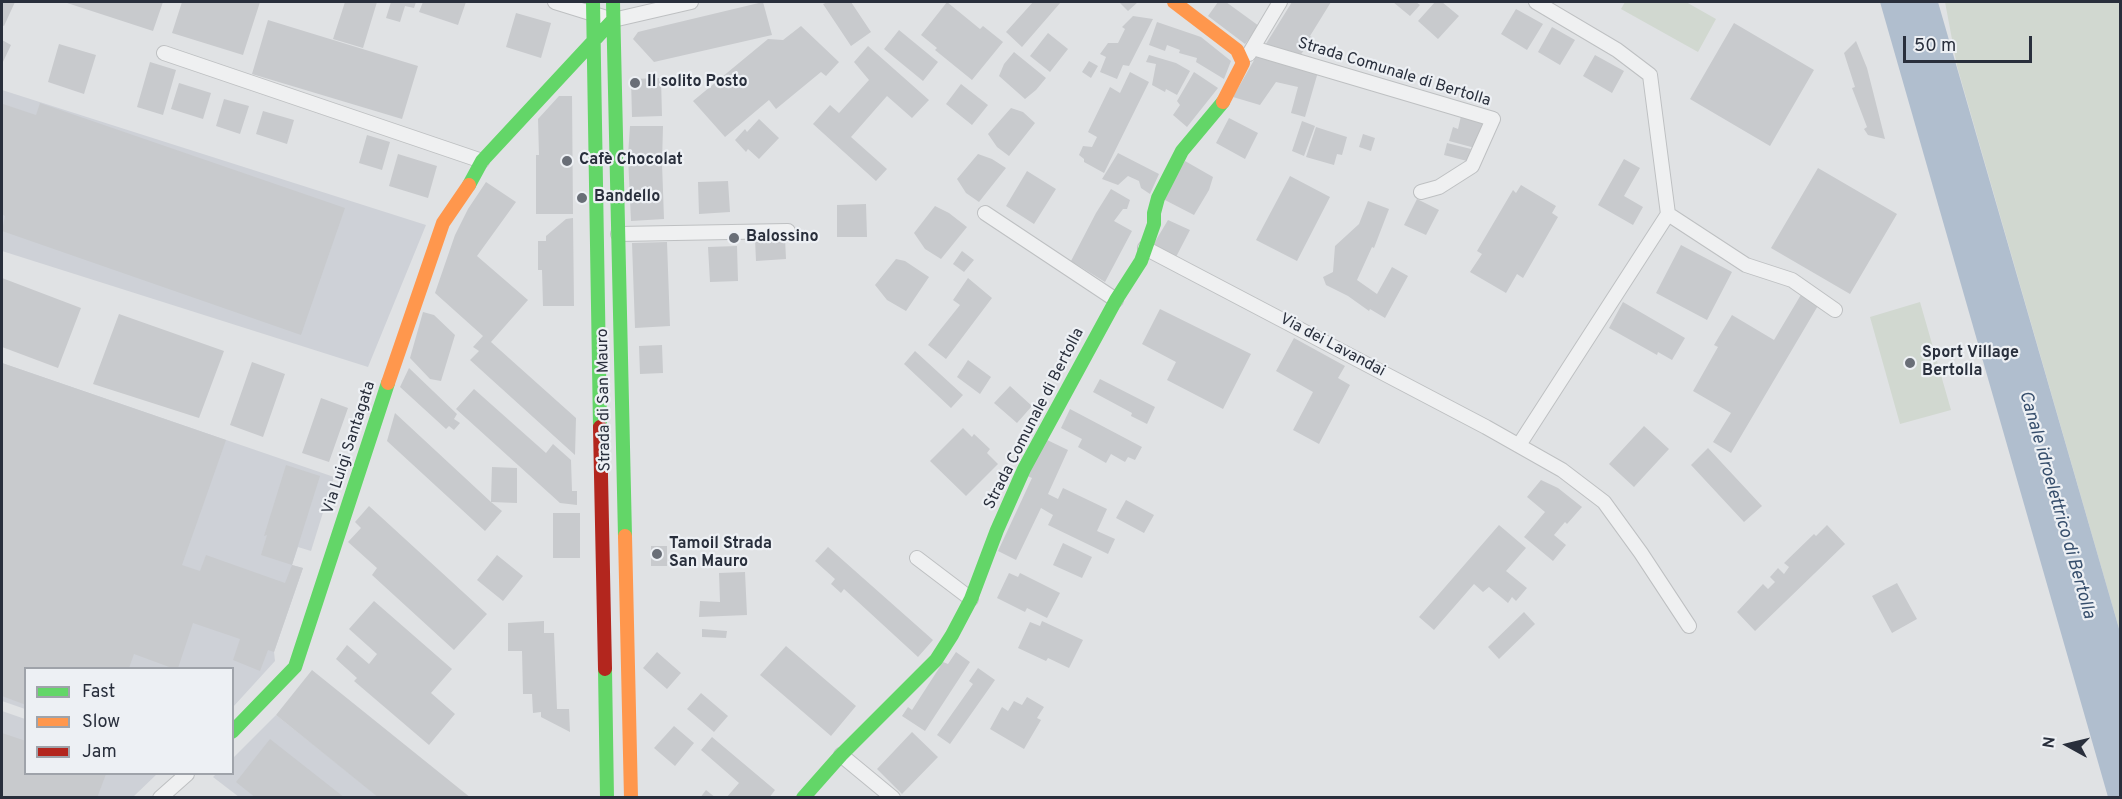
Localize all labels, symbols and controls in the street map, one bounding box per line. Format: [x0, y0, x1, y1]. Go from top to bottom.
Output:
scale bar [1906, 24, 2035, 62]
street label: Strada Comunale di Bertolla [1295, 34, 1493, 112]
text: 50 m [1914, 35, 1956, 58]
place label: Il solito Posto [647, 73, 747, 93]
marker: Il solito Posto [628, 76, 642, 90]
place label: Cafè Chocolat [579, 151, 683, 171]
marker: Cafè Chocolat [560, 154, 574, 168]
place label: Bandello [594, 188, 660, 208]
marker: Bandello [575, 191, 589, 205]
place label: Balossino [746, 228, 819, 248]
marker: Balossino [727, 231, 741, 245]
street label: Via dei Lavandai [1276, 310, 1388, 382]
street label: Strada Comunale di Bertolla [981, 325, 1089, 513]
street label: Strada di San Mauro [594, 328, 616, 472]
place label: Sport Village Bertolla [1922, 344, 2019, 382]
marker: Sport Village Bertolla [1903, 356, 1917, 370]
street label: Via Luigi Santagata [319, 379, 381, 517]
water label: Canale idroelettrico di Bertolla [2013, 389, 2099, 621]
place label: Tamoil Strada San Mauro [669, 535, 772, 573]
marker: Tamoil Strada San Mauro [650, 547, 664, 561]
legend [24, 667, 234, 775]
text: Fast [82, 681, 115, 704]
text: Slow [82, 711, 120, 734]
north arrow [2038, 715, 2098, 775]
text: N [2039, 735, 2061, 750]
text: Jam [82, 741, 117, 764]

